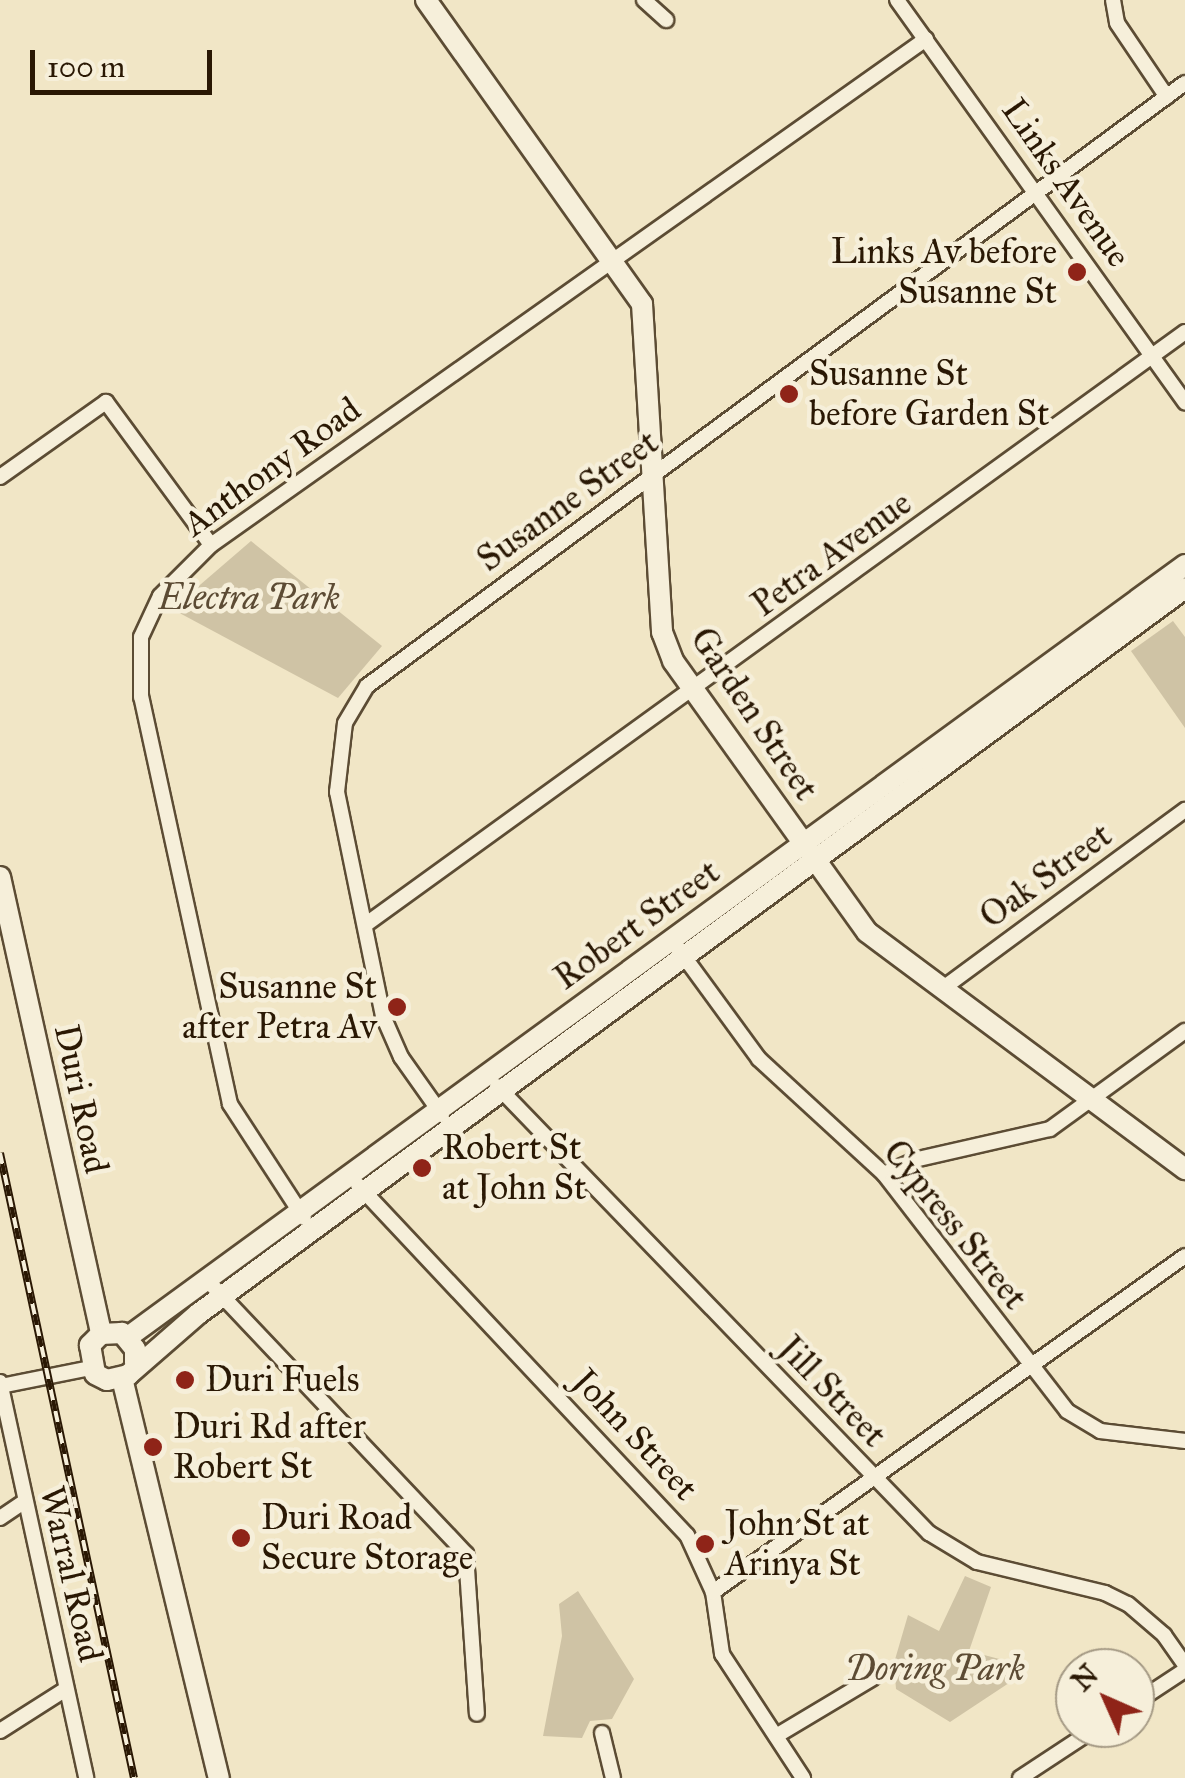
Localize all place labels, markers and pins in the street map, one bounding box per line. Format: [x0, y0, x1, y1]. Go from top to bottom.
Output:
place label: Links Av before Susanne St [831, 231, 1057, 313]
marker: Links Av before Susanne St [1066, 261, 1088, 283]
place label: Susanne St before Garden St [809, 353, 1049, 435]
marker: Susanne St before Garden St [778, 383, 800, 405]
place label: Susanne St after Petra Av [182, 966, 377, 1048]
marker: Susanne St after Petra Av [386, 996, 408, 1018]
place label: Robert St at John St [442, 1127, 586, 1209]
marker: Robert St at John St [411, 1157, 433, 1179]
place label: Duri Fuels [205, 1359, 360, 1401]
marker: Duri Fuels [174, 1369, 196, 1391]
place label: Duri Rd after Robert St [173, 1406, 366, 1488]
marker: Duri Rd after Robert St [142, 1436, 164, 1458]
place label: Duri Road Secure Storage [261, 1497, 473, 1579]
place label: John St at Arinya St [725, 1503, 869, 1585]
marker: Duri Road Secure Storage [230, 1527, 252, 1549]
marker: John St at Arinya St [694, 1533, 716, 1555]

